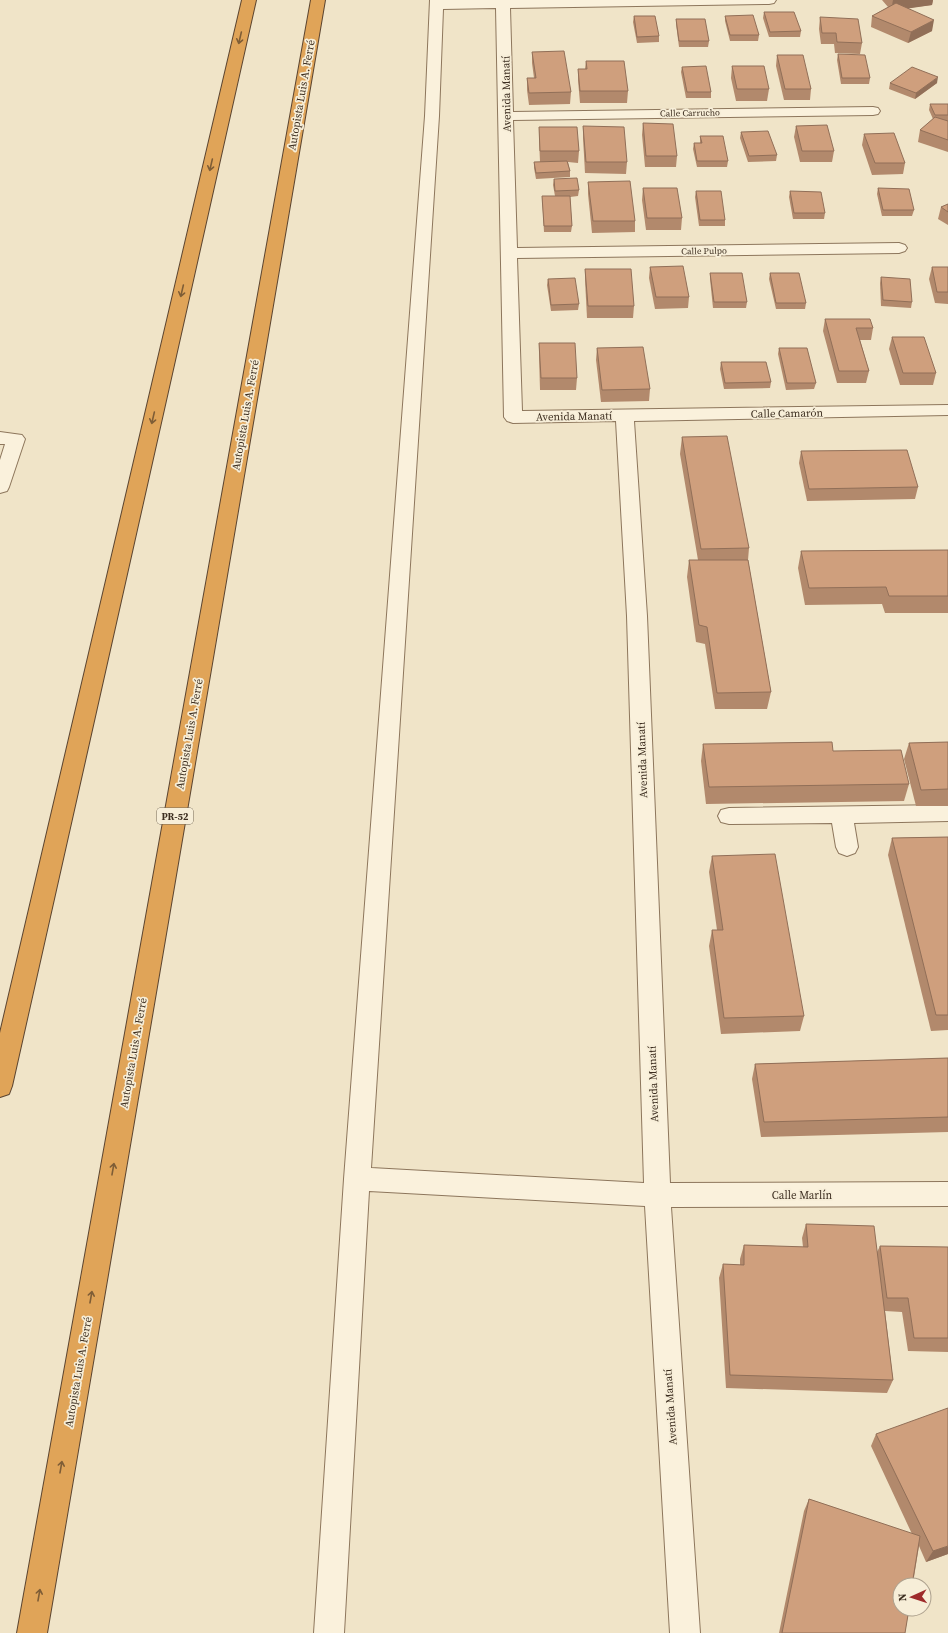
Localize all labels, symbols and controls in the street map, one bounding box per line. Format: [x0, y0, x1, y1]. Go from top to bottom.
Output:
one-way arrow [236, 31, 244, 44]
street label: Autopista Luis A. Ferré [284, 38, 319, 152]
street label: Avenida Manatí [498, 56, 515, 132]
street label: Calle Carrucho [660, 106, 720, 120]
one-way arrow [207, 158, 215, 171]
street label: Calle Pulpo [681, 245, 727, 257]
one-way arrow [178, 285, 186, 298]
street label: Autopista Luis A. Ferré [228, 358, 263, 472]
street label: Calle Camarón [751, 405, 824, 422]
street label: Avenida Manatí [536, 408, 612, 425]
one-way arrow [149, 411, 157, 424]
street label: Autopista Luis A. Ferré [172, 677, 207, 791]
street label: Avenida Manatí [634, 722, 651, 798]
road number: PR-52 [157, 808, 193, 824]
street label: Autopista Luis A. Ferré [116, 996, 151, 1110]
street label: Avenida Manatí [645, 1046, 662, 1122]
one-way arrow [109, 1163, 117, 1176]
street label: Calle Marlín [772, 1188, 832, 1203]
one-way arrow [87, 1291, 95, 1304]
street label: Autopista Luis A. Ferré [61, 1315, 96, 1429]
street label: Avenida Manatí [660, 1368, 681, 1445]
one-way arrow [57, 1460, 65, 1473]
north arrow [892, 1577, 932, 1617]
one-way arrow [35, 1588, 43, 1601]
text: N [895, 1593, 910, 1602]

